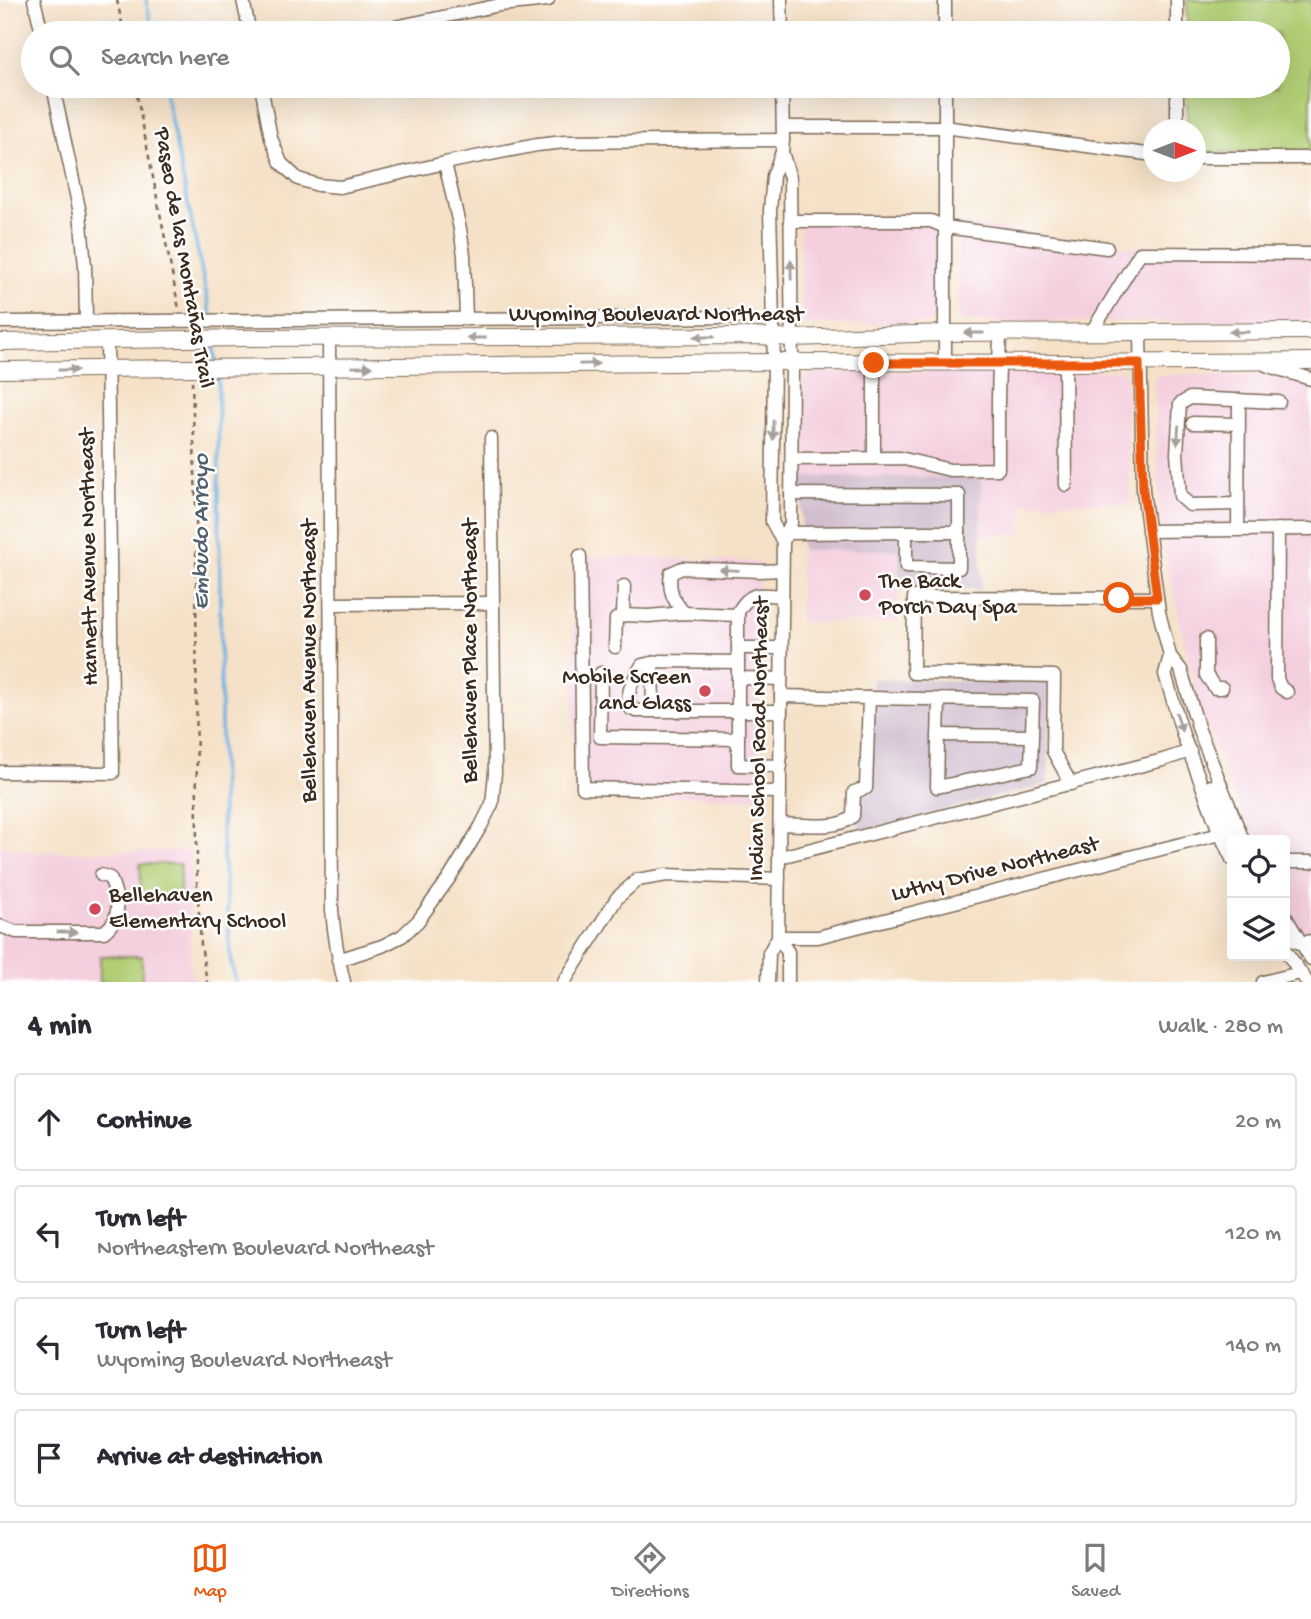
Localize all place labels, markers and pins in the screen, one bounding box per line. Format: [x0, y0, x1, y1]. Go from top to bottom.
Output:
place label: The Back Porch Day Spa [877, 569, 1018, 622]
marker: The Back Porch Day Spa [857, 587, 873, 603]
place label: Mobile Screen and Glass [562, 665, 692, 718]
marker: Mobile Screen and Glass [697, 683, 713, 699]
place label: Bellehaven Elementary School [108, 883, 286, 936]
marker: Bellehaven Elementary School [87, 901, 103, 917]

